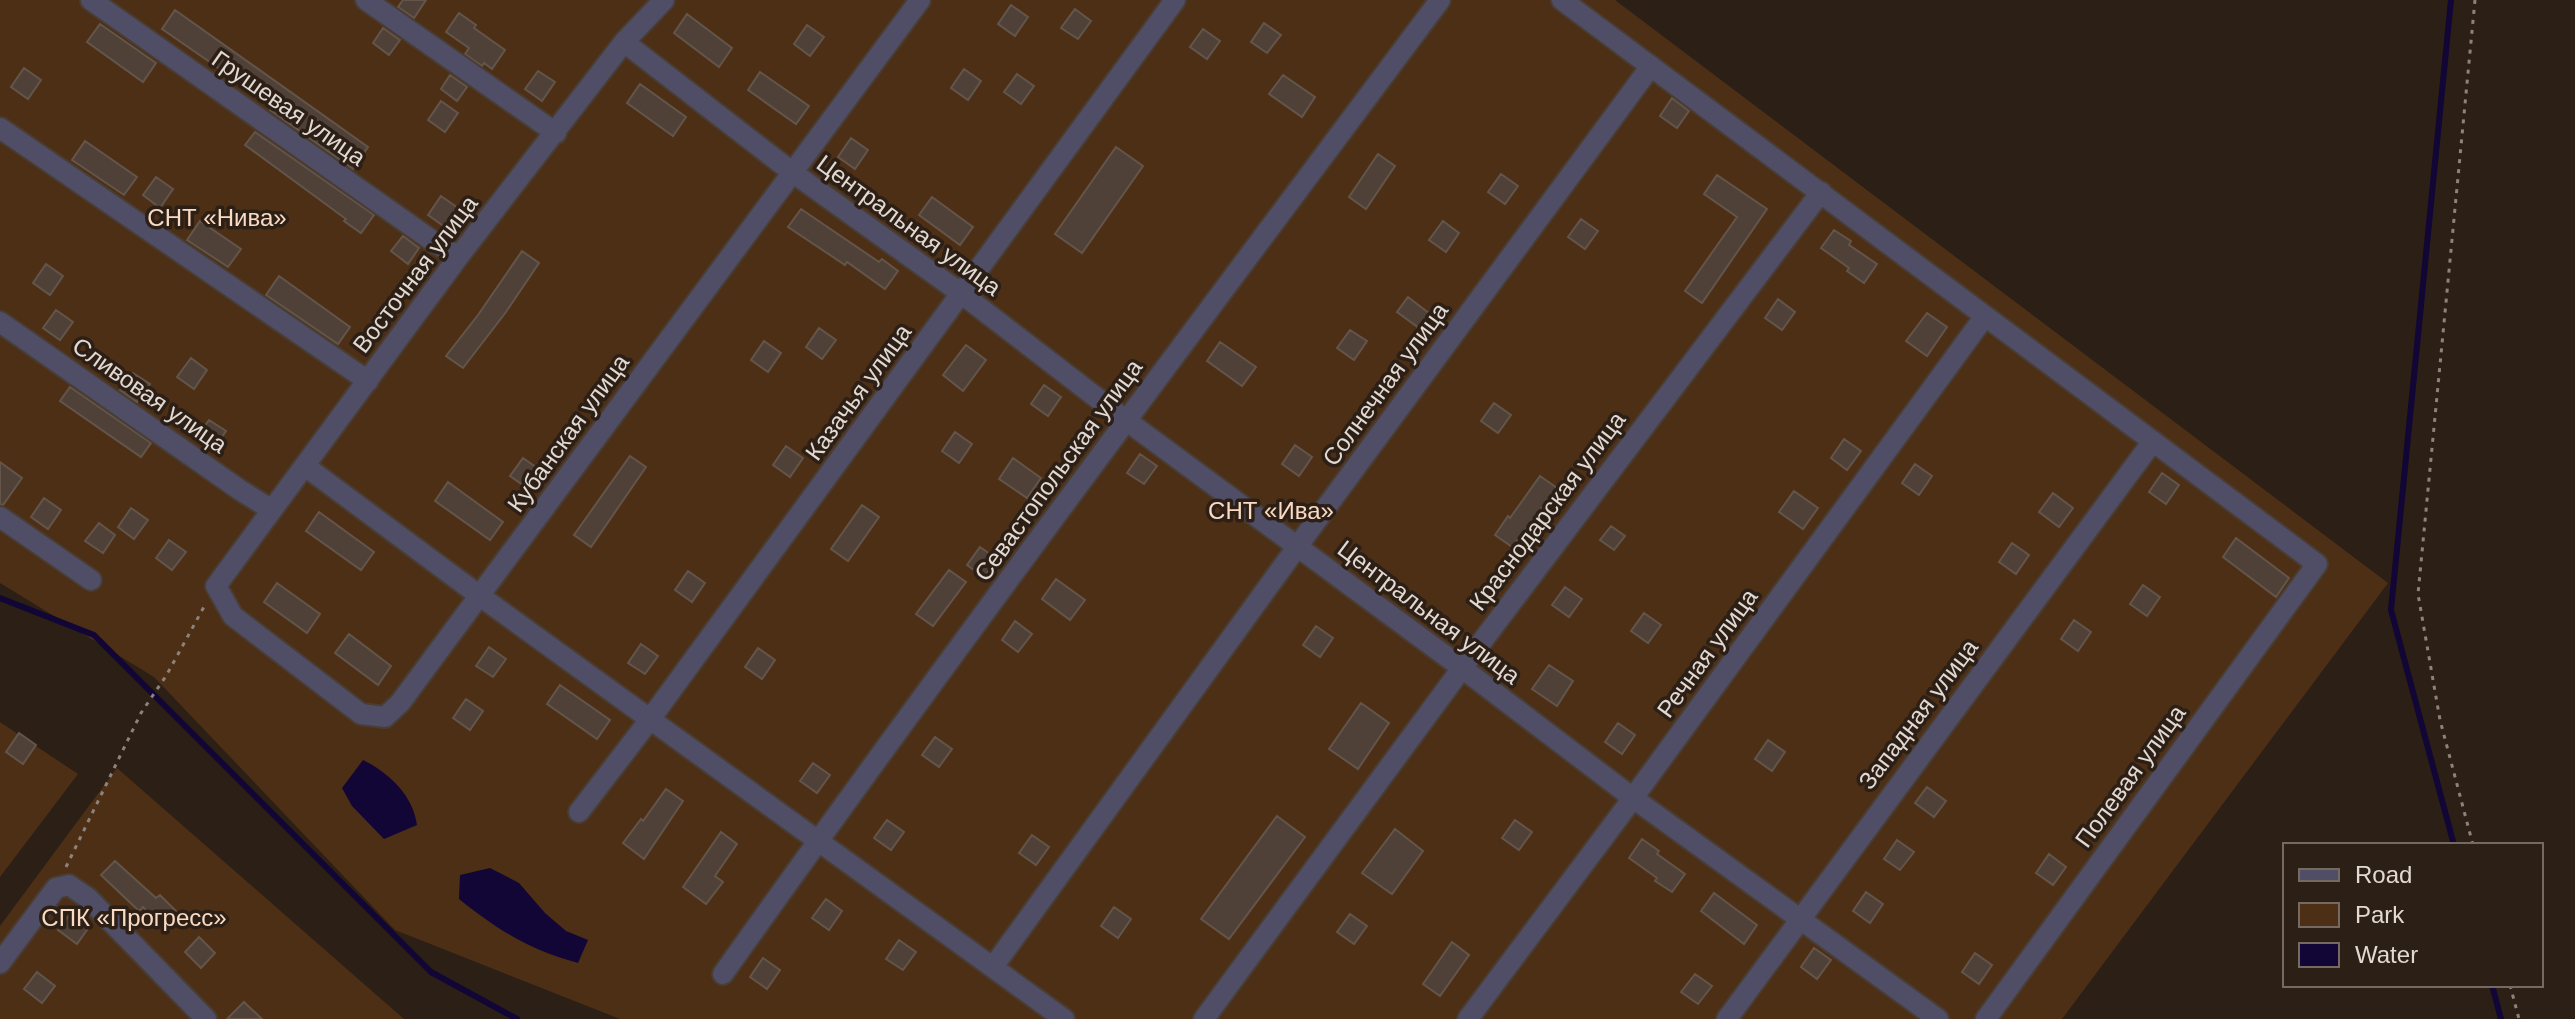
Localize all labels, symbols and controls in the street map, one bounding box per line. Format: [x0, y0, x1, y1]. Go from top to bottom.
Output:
street label: Грушевая улица [207, 45, 371, 171]
street label: Центральная улица [812, 149, 1007, 301]
street label: Восточная улица [347, 190, 483, 358]
park label: СНТ «Нива» [147, 204, 287, 231]
street label: Солнечная улица [1317, 297, 1454, 471]
street label: Казачья улица [800, 318, 917, 465]
street label: Сливовая улица [68, 332, 233, 459]
street label: Кубанская улица [502, 348, 635, 517]
street label: Севастопольская улица [969, 354, 1148, 586]
street label: Краснодарская улица [1464, 406, 1631, 616]
park label: СНТ «Ива» [1208, 497, 1334, 524]
street label: Центральная улица [1333, 535, 1526, 690]
street label: Речная улица [1651, 583, 1763, 723]
street label: Западная улица [1853, 633, 1983, 794]
street label: Полевая улица [2069, 699, 2191, 852]
legend [2283, 843, 2543, 987]
text: Road [2355, 861, 2412, 888]
text: Park [2355, 901, 2405, 928]
park label: СПК «Прогресс» [41, 904, 227, 931]
text: Water [2355, 941, 2418, 968]

